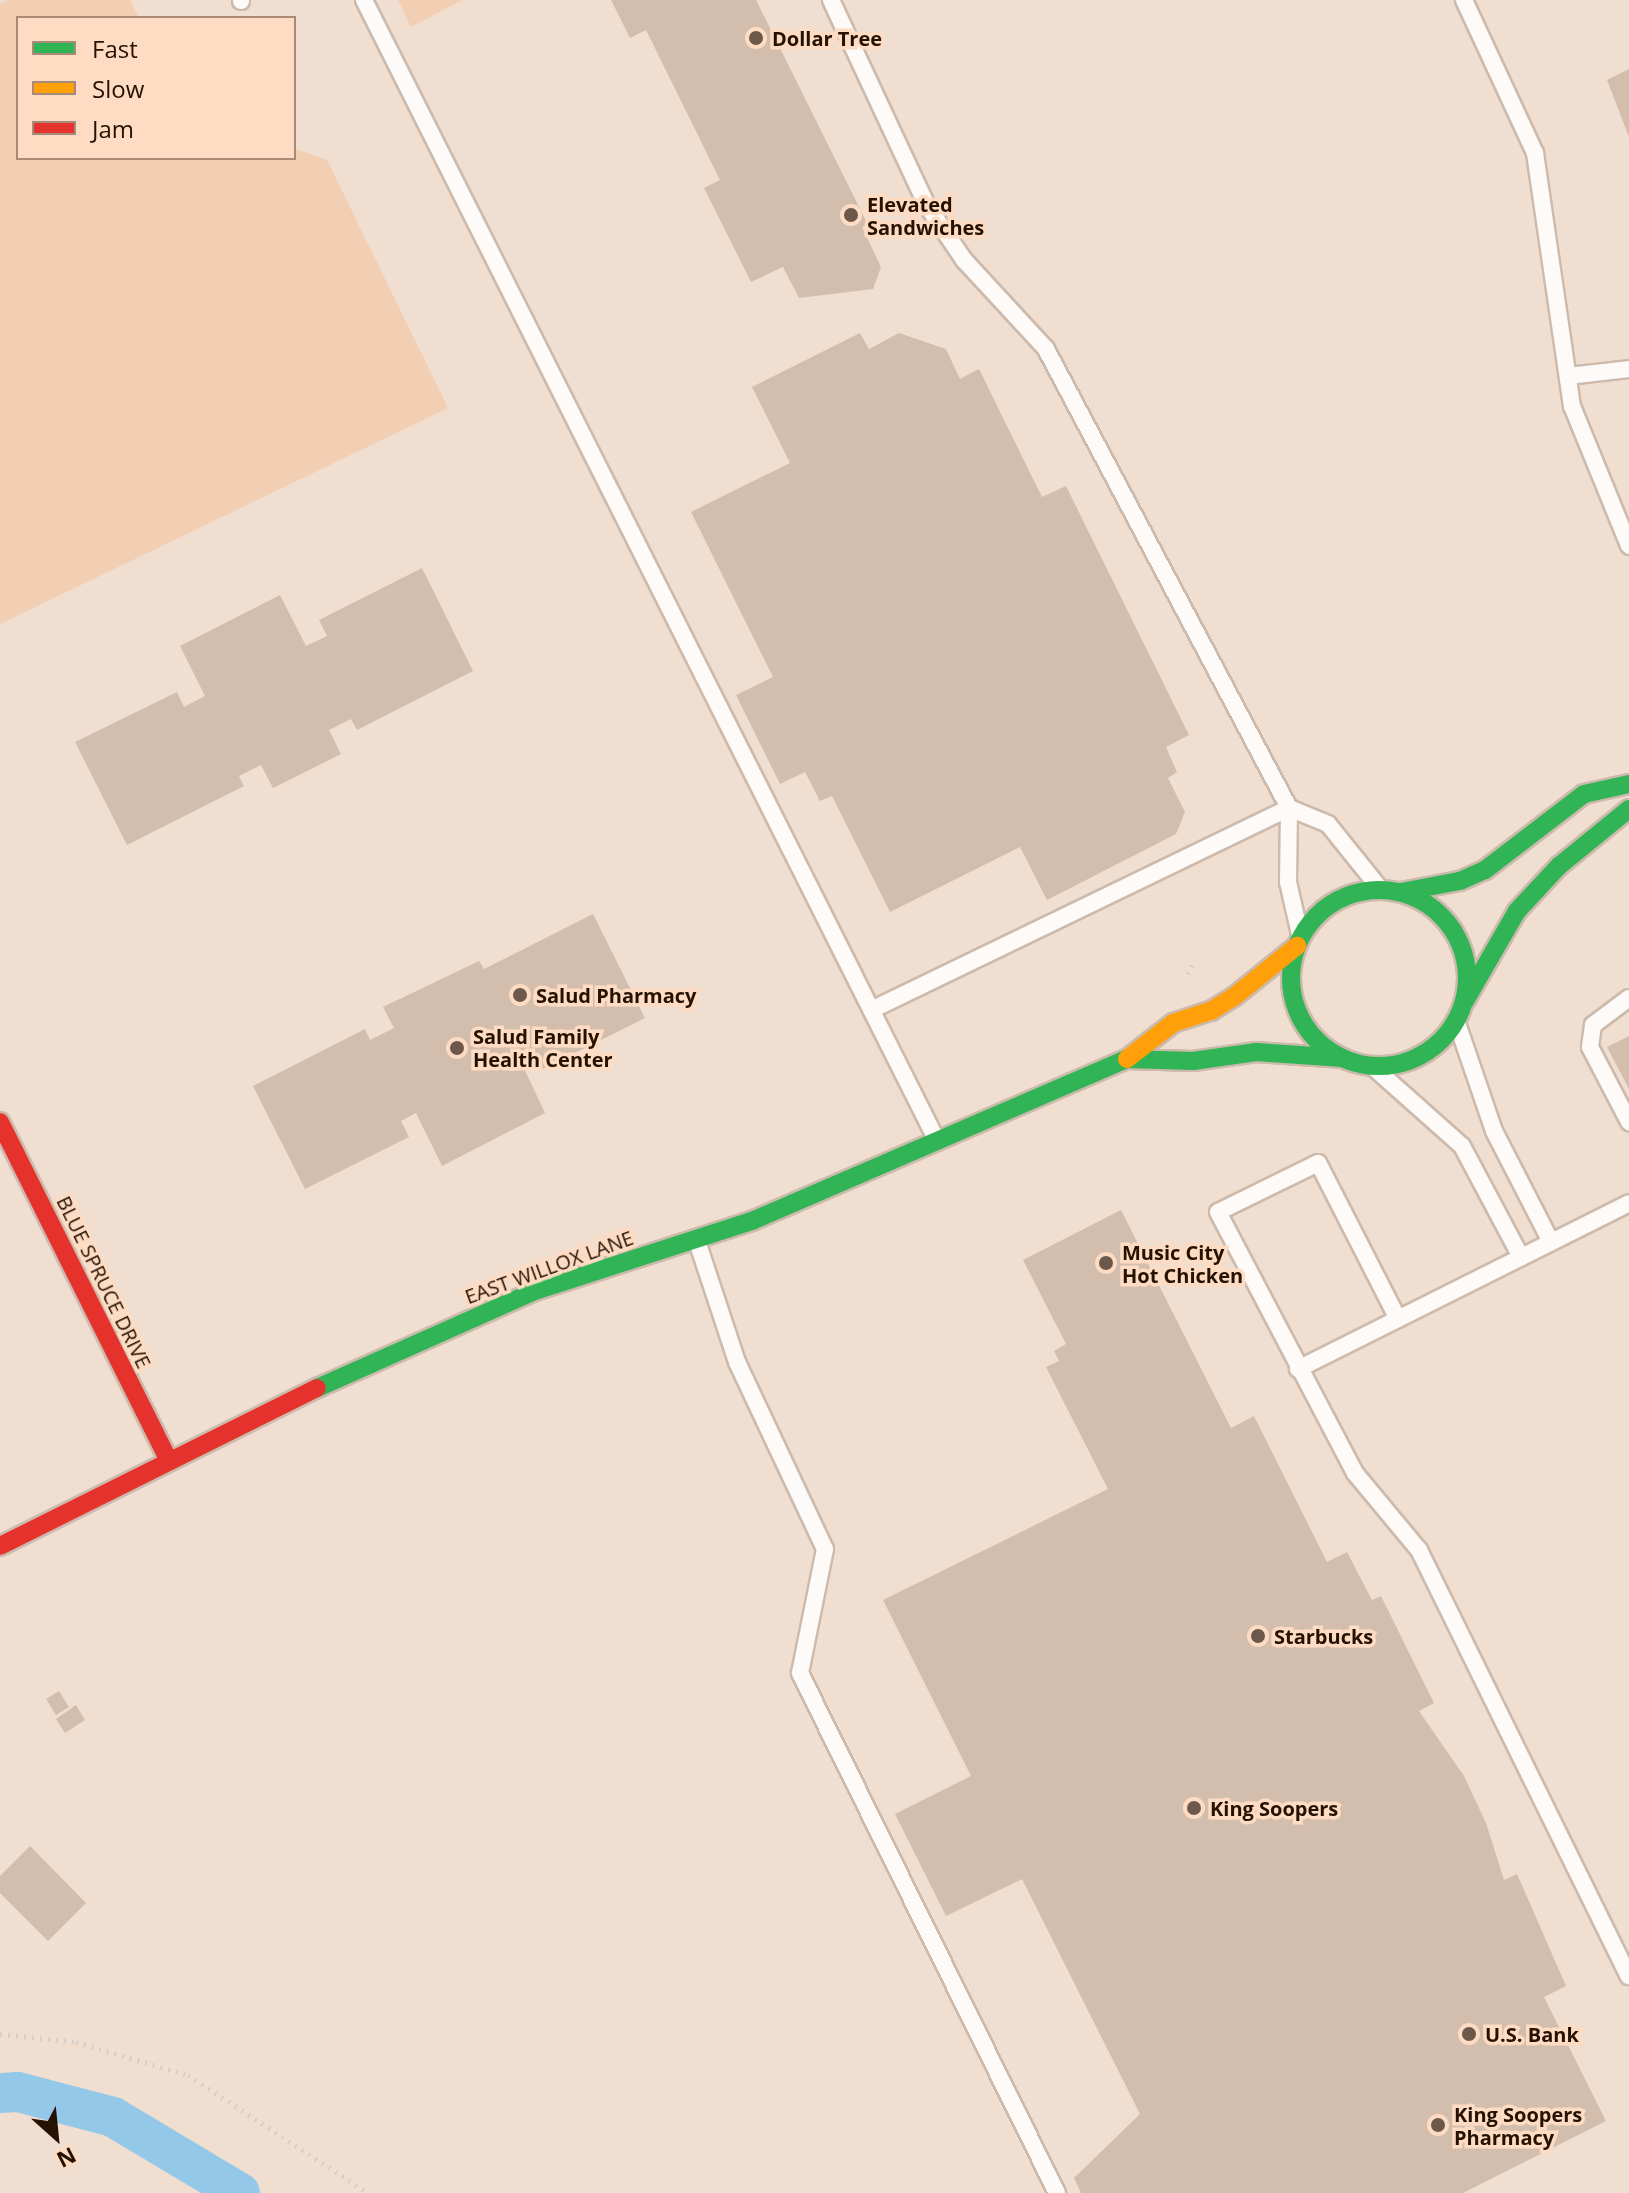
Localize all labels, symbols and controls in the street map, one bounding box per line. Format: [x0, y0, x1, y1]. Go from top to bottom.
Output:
legend [16, 16, 296, 160]
place label: Dollar Tree [772, 26, 882, 50]
marker: Dollar Tree [747, 29, 765, 47]
text: Fast [92, 32, 138, 65]
text: Slow [92, 72, 144, 105]
text: Jam [92, 112, 134, 145]
place label: Elevated Sandwiches [867, 192, 984, 239]
marker: Elevated Sandwiches [842, 206, 860, 224]
place label: Salud Pharmacy [536, 983, 696, 1007]
marker: Salud Pharmacy [511, 986, 529, 1004]
place label: Salud Family Health Center [473, 1024, 613, 1071]
marker: Salud Family Health Center [448, 1039, 466, 1057]
street label: BLUE SPRUCE DRIVE [52, 1192, 156, 1372]
street label: EAST WILLOX LANE [462, 1225, 636, 1309]
place label: Music City Hot Chicken [1122, 1240, 1243, 1287]
marker: Music City Hot Chicken [1097, 1254, 1115, 1272]
place label: Starbucks [1274, 1624, 1373, 1648]
marker: Starbucks [1249, 1627, 1267, 1645]
place label: King Soopers [1210, 1796, 1338, 1820]
marker: King Soopers [1185, 1799, 1203, 1817]
place label: U.S. Bank [1485, 2022, 1579, 2046]
marker: U.S. Bank [1460, 2025, 1478, 2043]
north arrow [16, 2097, 96, 2177]
place label: King Soopers Pharmacy [1454, 2102, 1582, 2149]
marker: King Soopers Pharmacy [1429, 2116, 1447, 2134]
text: N [52, 2141, 82, 2176]

